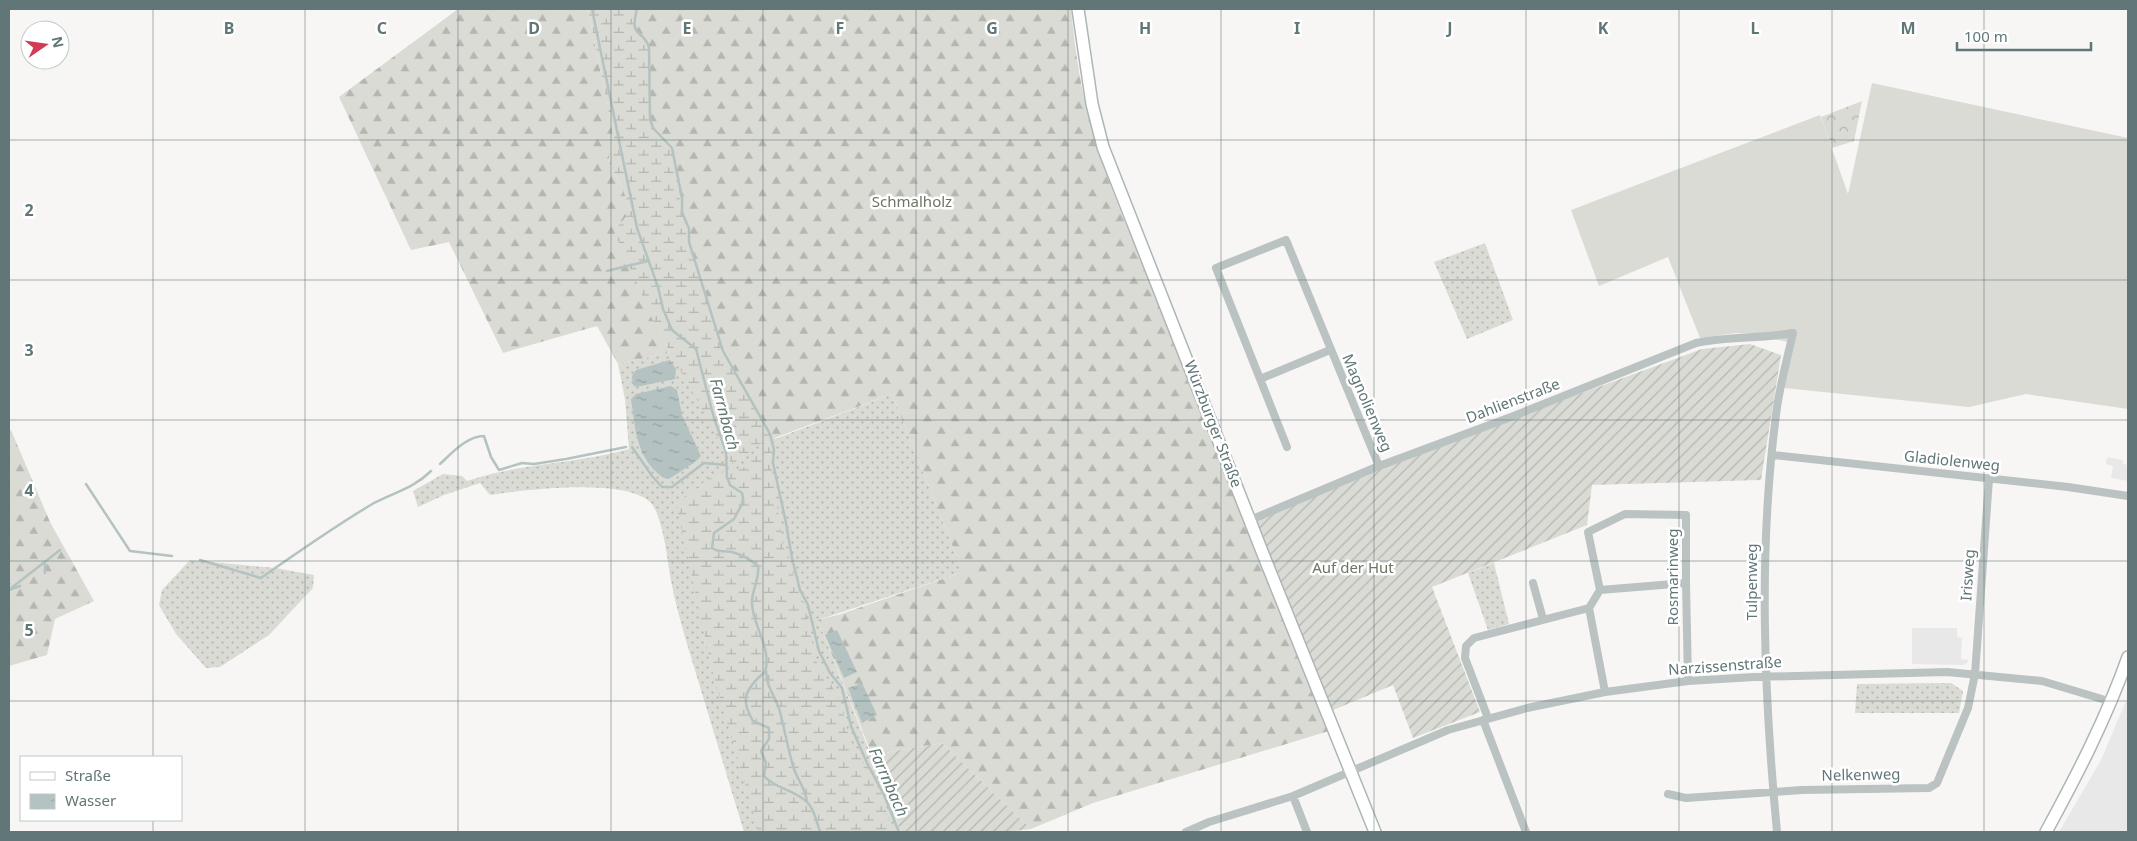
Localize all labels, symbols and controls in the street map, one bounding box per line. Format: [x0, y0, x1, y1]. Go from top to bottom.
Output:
text: B [224, 17, 234, 39]
text: C [377, 17, 387, 39]
text: D [528, 17, 540, 39]
text: E [683, 17, 692, 39]
text: F [836, 17, 844, 39]
text: G [986, 17, 998, 39]
text: H [1139, 17, 1151, 39]
text: I [1294, 17, 1300, 39]
text: J [1445, 17, 1453, 39]
text: K [1598, 17, 1609, 39]
text: L [1751, 17, 1760, 39]
text: M [1900, 17, 1916, 39]
north arrow [20, 20, 70, 70]
scale bar [1957, 20, 2091, 52]
text: 100 m [1964, 26, 2008, 46]
text: N [48, 34, 69, 50]
park label: Schmalholz [872, 191, 952, 211]
text: 2 [24, 199, 34, 221]
text: 3 [24, 339, 34, 361]
street label: Magnolienweg [1338, 351, 1398, 455]
street label: Würzburger Straße [1180, 357, 1247, 490]
street label: Dahlienstraße [1463, 373, 1562, 427]
water label: Farrnbach [705, 376, 745, 452]
street label: Gladiolenweg [1903, 445, 2001, 475]
text: 4 [24, 479, 34, 501]
street label: Rosmarinweg [1662, 529, 1682, 625]
street label: Tulpenweg [1741, 543, 1761, 621]
street label: Irisweg [1955, 548, 1979, 601]
park label: Auf der Hut [1312, 557, 1394, 577]
text: 5 [24, 619, 34, 641]
street label: Narzissenstraße [1667, 651, 1782, 679]
water label: Farrnbach [864, 744, 914, 820]
legend [20, 756, 182, 821]
street label: Nelkenweg [1821, 763, 1901, 785]
text: Straße [65, 765, 111, 785]
text: Wasser [65, 790, 116, 810]

